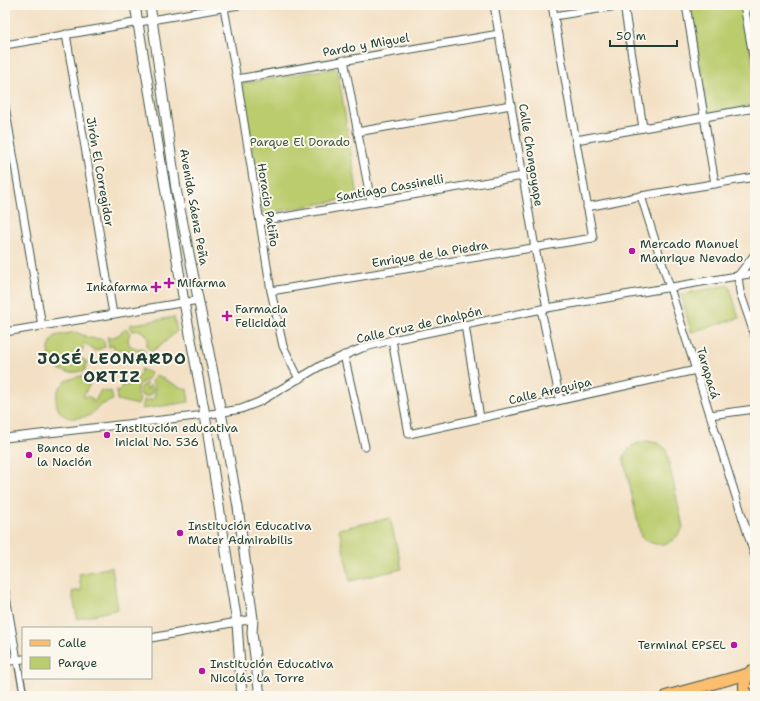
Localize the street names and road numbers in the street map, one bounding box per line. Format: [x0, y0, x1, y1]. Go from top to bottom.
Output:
street label: Pardo y Miguel [321, 29, 411, 61]
street label: Calle Chongoyape [515, 102, 547, 208]
street label: Jirón El Corregidor [82, 116, 118, 228]
street label: Avenida Sáenz Peña [176, 147, 212, 267]
street label: Horacio Patiño [253, 162, 283, 248]
street label: Santiago Cassinelli [335, 171, 445, 205]
street label: Enrique de la Piedra [371, 237, 490, 271]
street label: Calle Cruz de Chalpón [355, 303, 483, 347]
street label: Tarapacá [693, 345, 724, 401]
street label: Calle Arequipa [507, 374, 593, 408]

